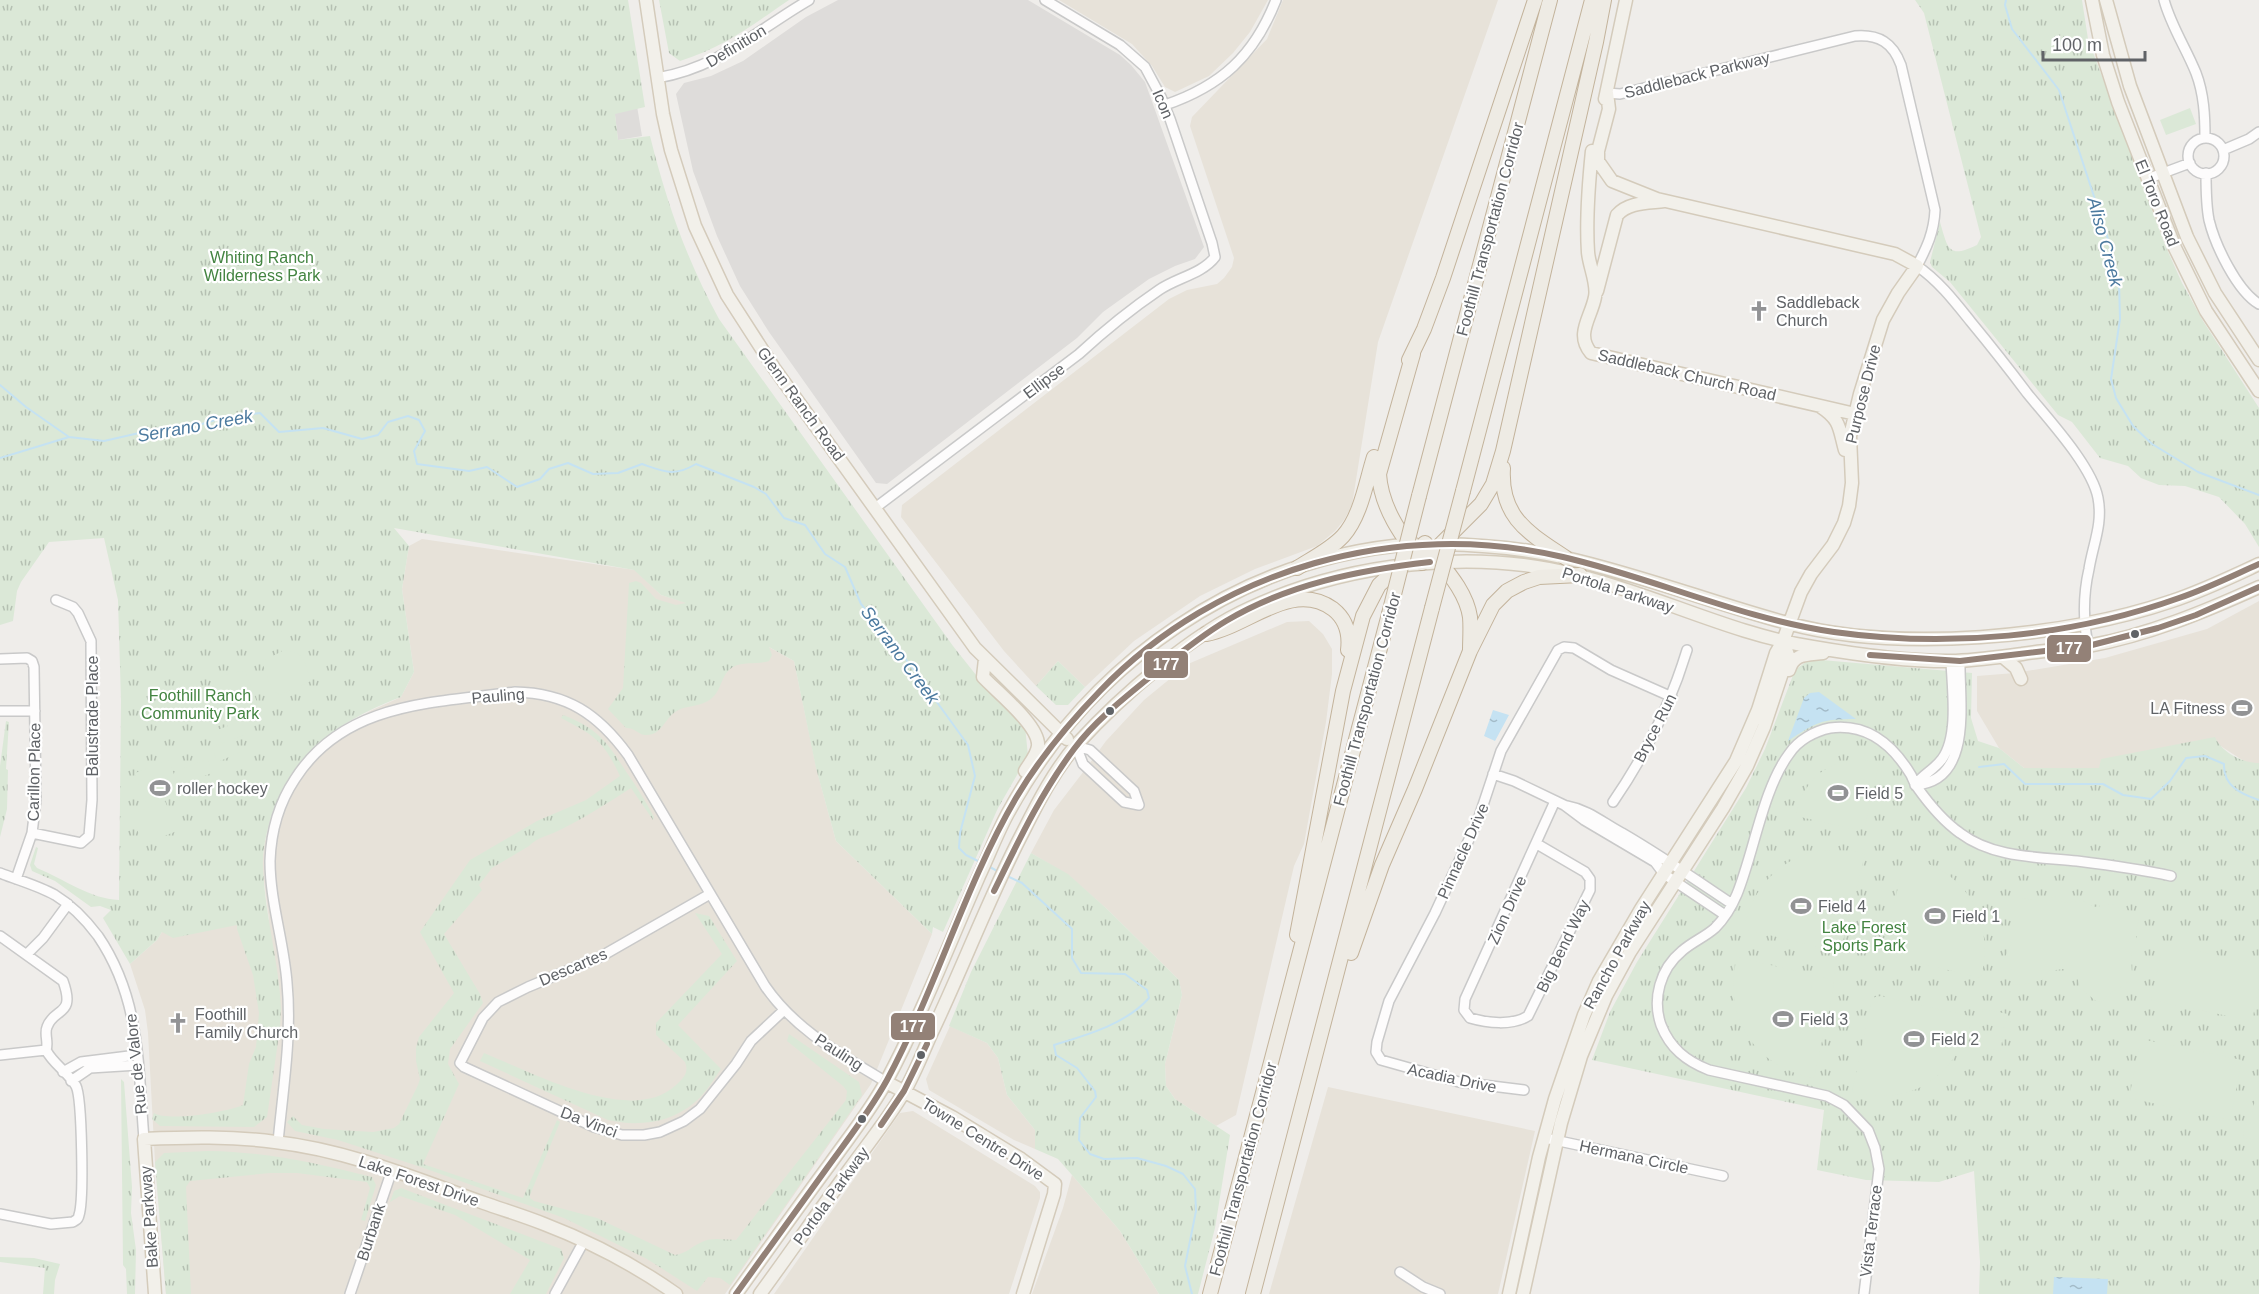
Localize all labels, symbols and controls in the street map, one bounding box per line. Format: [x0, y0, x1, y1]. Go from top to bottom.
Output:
street label: Definition [703, 22, 769, 70]
scale bar [2043, 24, 2145, 62]
text: 100 m [2052, 35, 2102, 55]
street label: Saddleback Parkway [1622, 49, 1772, 101]
street label: Icon [1149, 87, 1177, 121]
street label: Foothill Transportation Corridor [1453, 120, 1527, 338]
street label: El Toro Road [2132, 157, 2182, 249]
water label: Aliso Creek [2083, 194, 2127, 290]
park label: Whiting Ranch Wilderness Park [204, 249, 321, 284]
place label: Saddleback Church [1776, 294, 1861, 329]
church icon: Saddleback Church [1747, 299, 1771, 323]
street label: Purpose Drive [1842, 343, 1884, 445]
street label: Glenn Ranch Road [754, 344, 848, 464]
street label: Saddleback Church Road [1596, 346, 1778, 404]
street label: Ellipse [1020, 360, 1068, 402]
water label: Serrano Creek [136, 406, 255, 446]
street label: Portola Parkway [1560, 564, 1676, 616]
street label: Foothill Transportation Corridor [1330, 590, 1404, 808]
water label: Serrano Creek [857, 602, 944, 709]
unlabelled marker [2129, 628, 2141, 640]
line badge: 177 [2046, 634, 2092, 663]
text: 177 [2056, 640, 2082, 657]
line badge: 177 [1143, 650, 1189, 679]
street label: Balustrade Place [84, 655, 101, 776]
text: 177 [1153, 656, 1179, 673]
street label: Pauling [471, 685, 525, 707]
park label: Foothill Ranch Community Park [141, 687, 260, 722]
street label: Bryce Run [1630, 691, 1680, 765]
sports icon: LA Fitness [2230, 696, 2254, 720]
place label: LA Fitness [2150, 700, 2225, 717]
unlabelled marker [1104, 705, 1116, 717]
street label: Carillon Place [25, 722, 43, 822]
sports icon: roller hockey [148, 776, 172, 800]
place label: roller hockey [177, 780, 268, 797]
sports icon: Field 5 [1826, 781, 1850, 805]
place label: Field 5 [1855, 785, 1903, 802]
street label: Pinnacle Drive [1434, 800, 1492, 902]
street label: Zion Drive [1484, 873, 1530, 947]
sports icon: Field 4 [1789, 894, 1813, 918]
street label: Big Bend Way [1533, 897, 1593, 995]
street label: Rancho Parkway [1580, 898, 1654, 1012]
place label: Field 4 [1818, 898, 1866, 915]
sports icon: Field 1 [1923, 904, 1947, 928]
place label: Field 1 [1952, 908, 2000, 925]
park label: Lake Forest Sports Park [1822, 919, 1907, 954]
street label: Descartes [537, 945, 609, 989]
place label: Foothill Family Church [195, 1006, 298, 1041]
sports icon: Field 3 [1771, 1007, 1795, 1031]
church icon: Foothill Family Church [166, 1011, 190, 1035]
place label: Field 3 [1800, 1011, 1848, 1028]
line badge: 177 [890, 1012, 936, 1041]
street label: Rue de Valore [122, 1013, 150, 1115]
text: 177 [900, 1018, 926, 1035]
sports icon: Field 2 [1902, 1027, 1926, 1051]
street label: Pauling [812, 1030, 866, 1074]
place label: Field 2 [1931, 1031, 1979, 1048]
unlabelled marker [915, 1049, 927, 1061]
street label: Foothill Transportation Corridor [1206, 1060, 1280, 1278]
street label: Acadia Drive [1406, 1060, 1498, 1096]
street label: Towne Centre Drive [919, 1095, 1047, 1183]
street label: Da Vinci [558, 1103, 620, 1141]
unlabelled marker [856, 1113, 868, 1125]
street label: Hermana Circle [1578, 1137, 1690, 1177]
street label: Portola Parkway [790, 1144, 872, 1248]
street label: Lake Forest Drive [357, 1152, 482, 1210]
street label: Bake Parkway [137, 1165, 161, 1269]
street label: Vista Terrace [1857, 1184, 1885, 1278]
street label: Burbank [354, 1200, 389, 1263]

